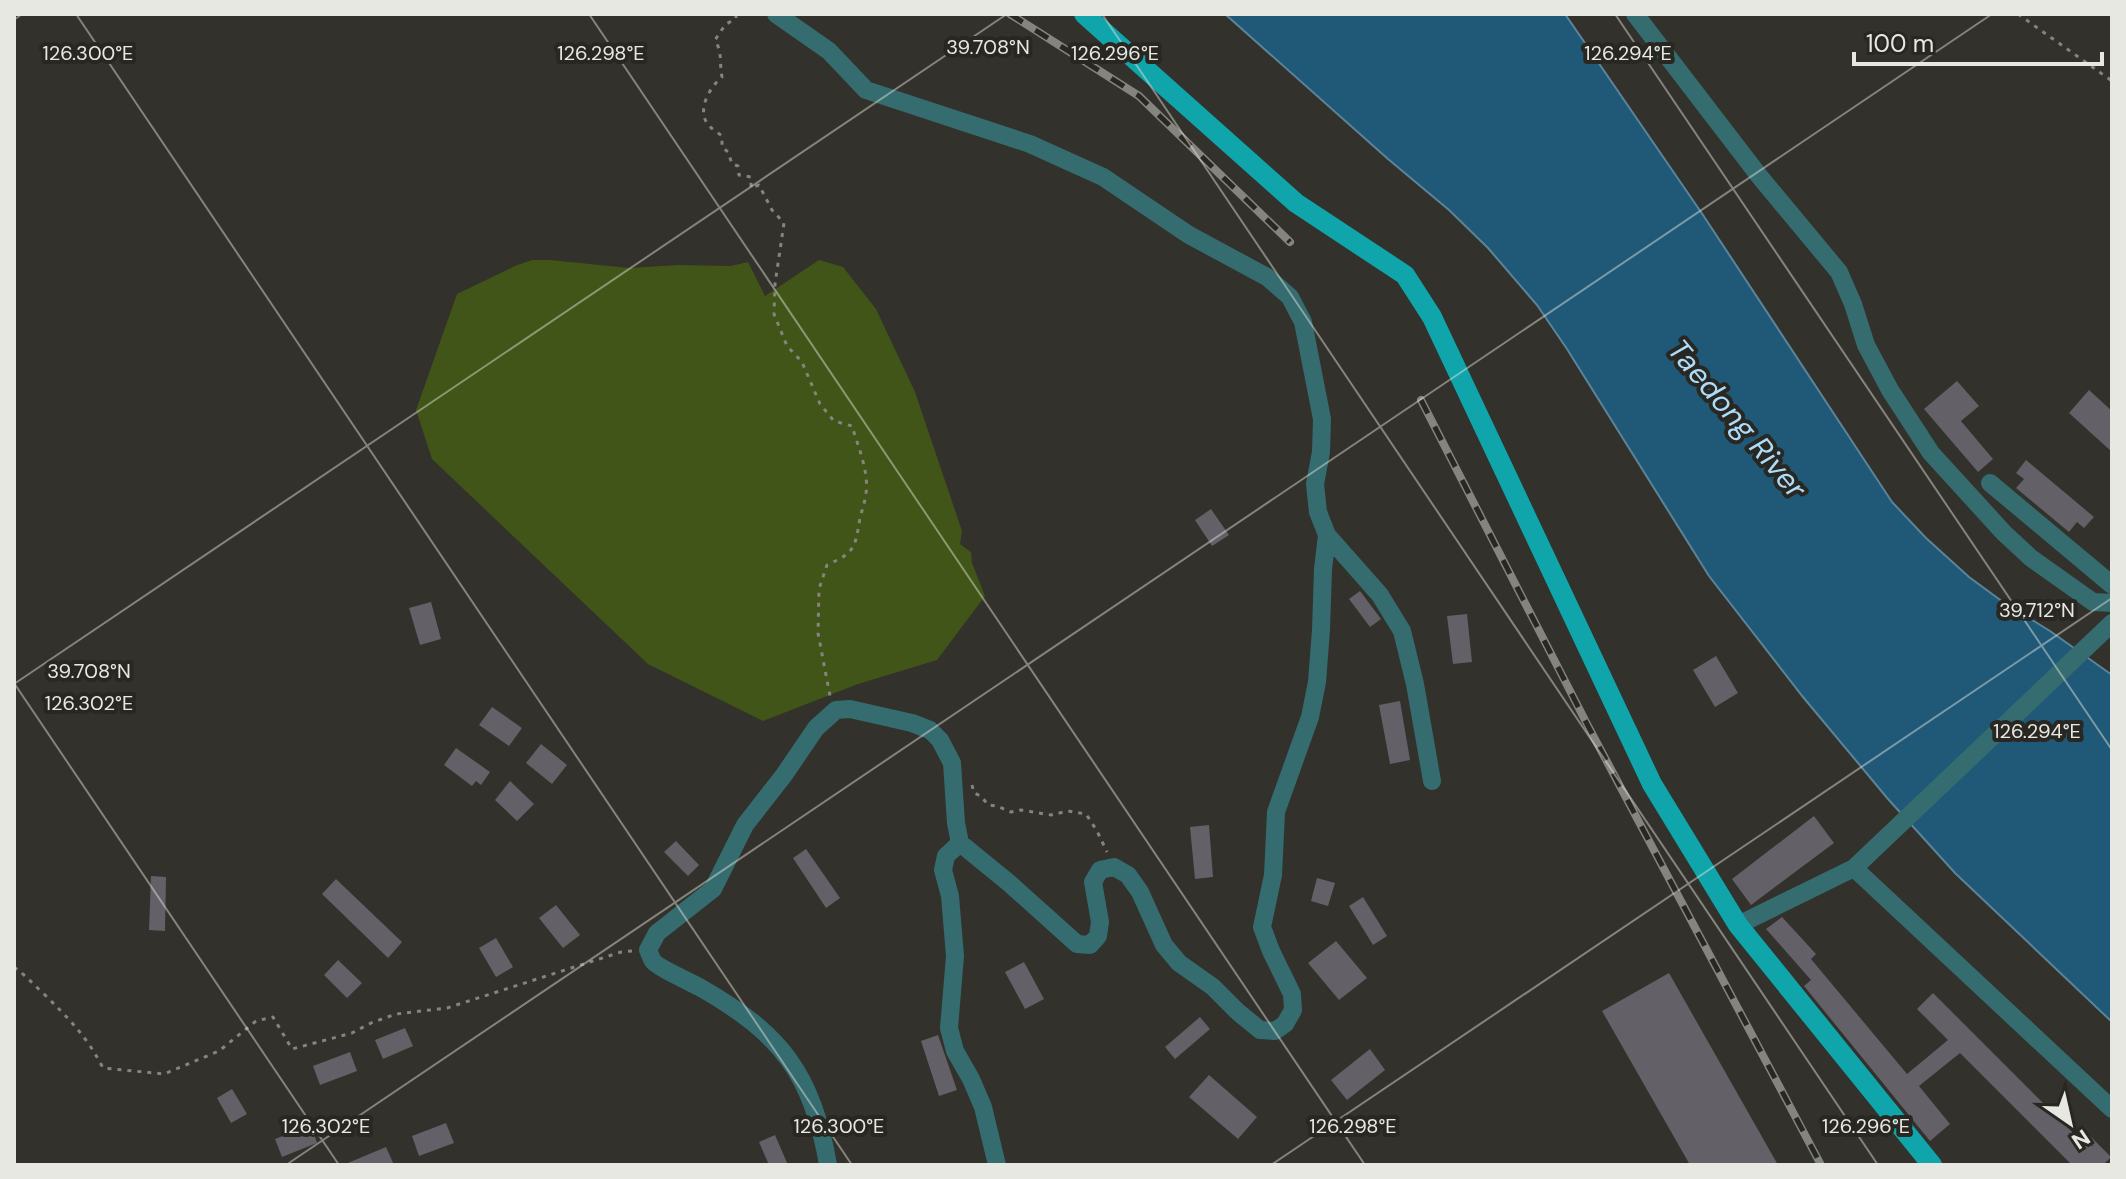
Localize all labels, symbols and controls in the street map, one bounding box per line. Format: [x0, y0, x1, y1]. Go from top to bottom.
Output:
scale bar [1854, 16, 2102, 66]
text: 100 m [1866, 28, 1934, 59]
text: 39.708°N [946, 34, 1030, 60]
text: 126.300°E [43, 40, 133, 66]
text: 126.298°E [557, 40, 645, 66]
text: 126.296°E [1071, 40, 1159, 66]
text: 126.294°E [1584, 40, 1672, 66]
water label: Taedong River [1659, 331, 1816, 507]
text: 39.712°N [1999, 597, 2075, 623]
text: 39.708°N [47, 658, 131, 684]
text: 126.302°E [45, 690, 133, 716]
text: 126.294°E [1993, 718, 2081, 744]
north arrow [2030, 1083, 2110, 1163]
text: 126.302°E [282, 1113, 370, 1139]
text: 126.300°E [794, 1113, 884, 1139]
text: 126.298°E [1309, 1113, 1397, 1139]
text: 126.296°E [1822, 1113, 1910, 1139]
text: N [2066, 1123, 2096, 1156]

